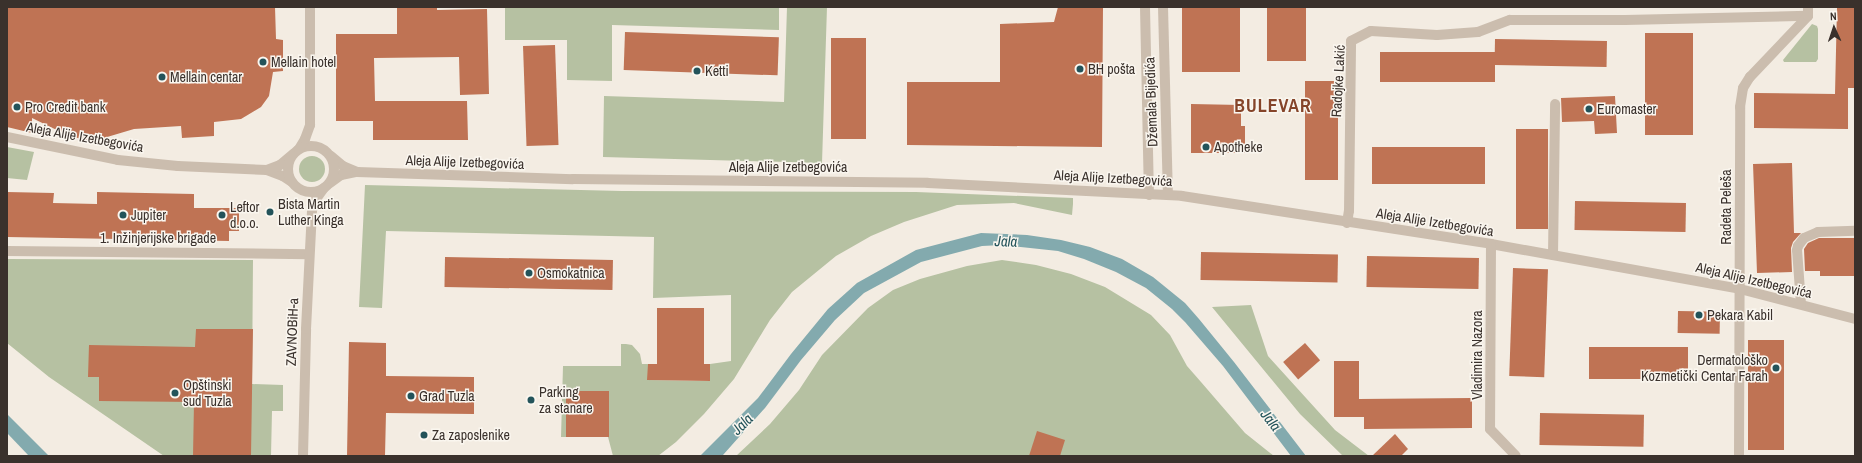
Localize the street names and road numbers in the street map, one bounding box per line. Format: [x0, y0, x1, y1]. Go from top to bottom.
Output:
street label: Radojke Lakić [1328, 44, 1348, 118]
street label: Džemala Bijedića [1141, 57, 1161, 147]
street label: Aleja Alije Izetbegovića [25, 118, 145, 156]
street label: Aleja Alije Izetbegovića [405, 152, 525, 172]
street label: Aleja Alije Izetbegovića [728, 159, 848, 175]
street label: Aleja Alije Izetbegovića [1053, 166, 1173, 190]
street label: Radeta Peleša [1718, 169, 1734, 245]
street label: Aleja Alije Izetbegovića [1375, 204, 1495, 240]
street label: 1. Inžinjerijske brigade [100, 230, 216, 246]
street label: Aleja Alije Izetbegovića [1694, 258, 1814, 302]
street label: ZAVNOBiH-a [282, 298, 302, 366]
street label: Vladimira Nazora [1469, 310, 1485, 400]

